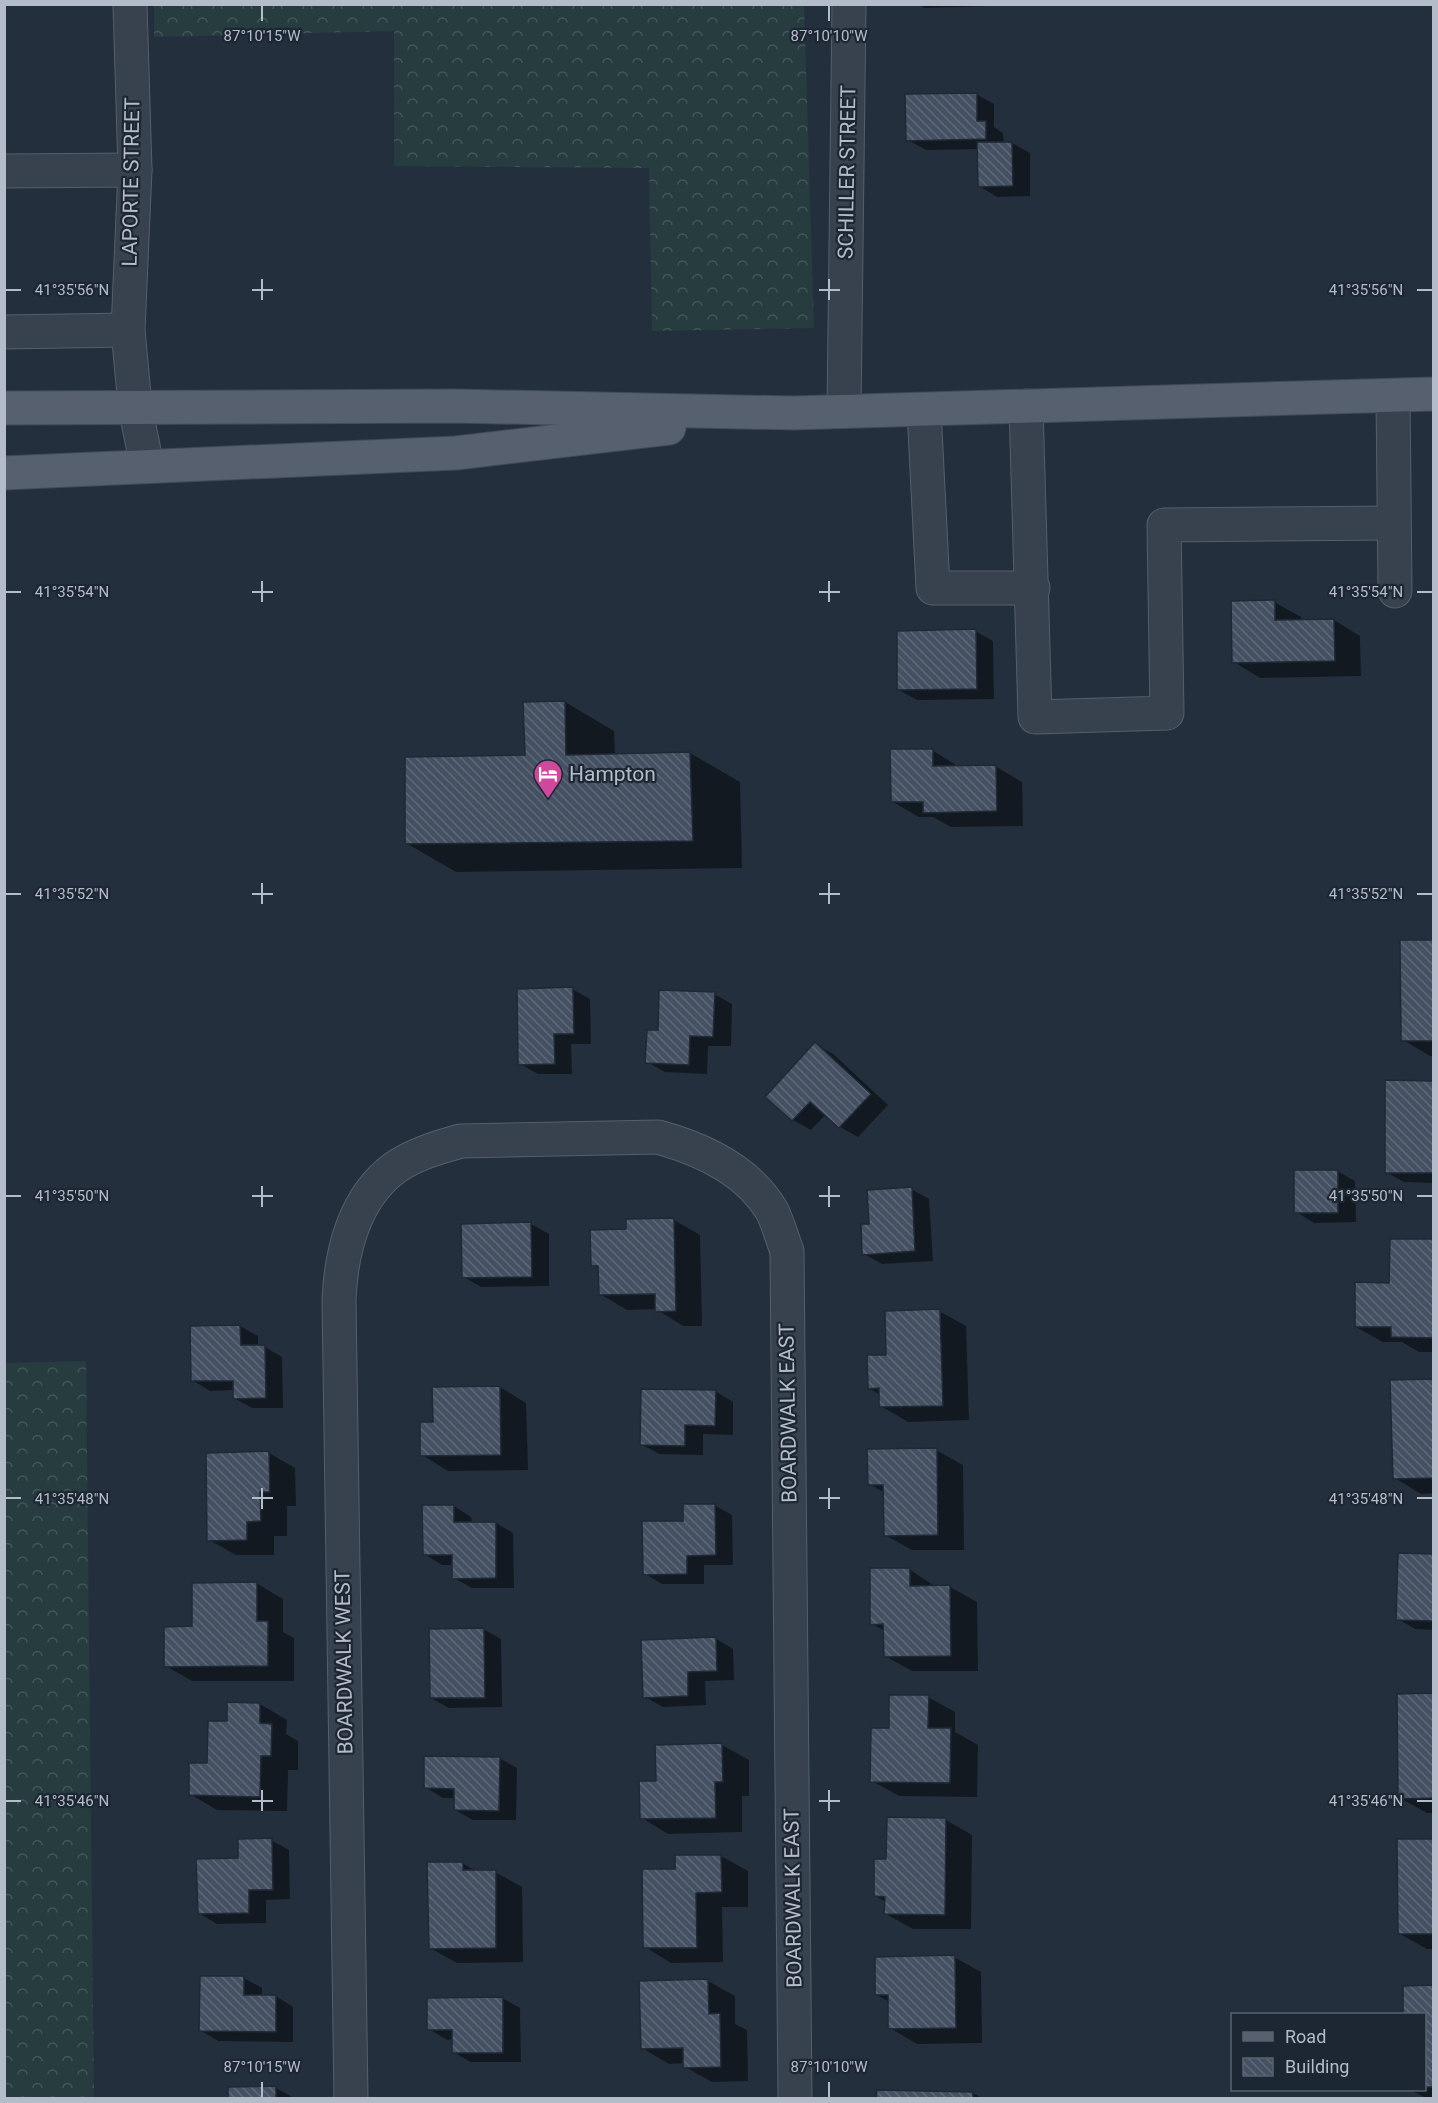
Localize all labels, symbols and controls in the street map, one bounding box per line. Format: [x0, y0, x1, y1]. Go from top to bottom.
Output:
text: 87°10'15"W [224, 27, 300, 45]
text: 87°10'10"W [791, 27, 867, 45]
street label: SCHILLER STREET [833, 84, 861, 259]
street label: LAPORTE STREET [118, 97, 144, 267]
text: 41°35'56"N [35, 281, 109, 299]
text: 41°35'56"N [1329, 281, 1403, 299]
text: 41°35'54"N [35, 583, 109, 601]
text: 41°35'54"N [1329, 583, 1403, 601]
hotel icon: Hampton [532, 758, 564, 800]
place label: Hampton [569, 762, 656, 786]
text: 41°35'52"N [35, 885, 109, 903]
text: 41°35'52"N [1329, 885, 1403, 903]
text: 41°35'50"N [35, 1187, 109, 1205]
text: 41°35'50"N [1329, 1187, 1403, 1205]
street label: BOARDWALK EAST [774, 1322, 802, 1503]
text: 41°35'48"N [35, 1490, 109, 1508]
text: 41°35'48"N [1329, 1490, 1403, 1508]
street label: BOARDWALK WEST [330, 1569, 358, 1755]
text: 41°35'46"N [35, 1792, 109, 1810]
text: 41°35'46"N [1329, 1792, 1403, 1810]
street label: BOARDWALK EAST [779, 1807, 807, 1988]
legend [1231, 2013, 1426, 2091]
text: Road [1285, 2026, 1326, 2047]
text: Building [1285, 2056, 1349, 2077]
text: 87°10'15"W [224, 2058, 300, 2076]
text: 87°10'10"W [791, 2058, 867, 2076]

